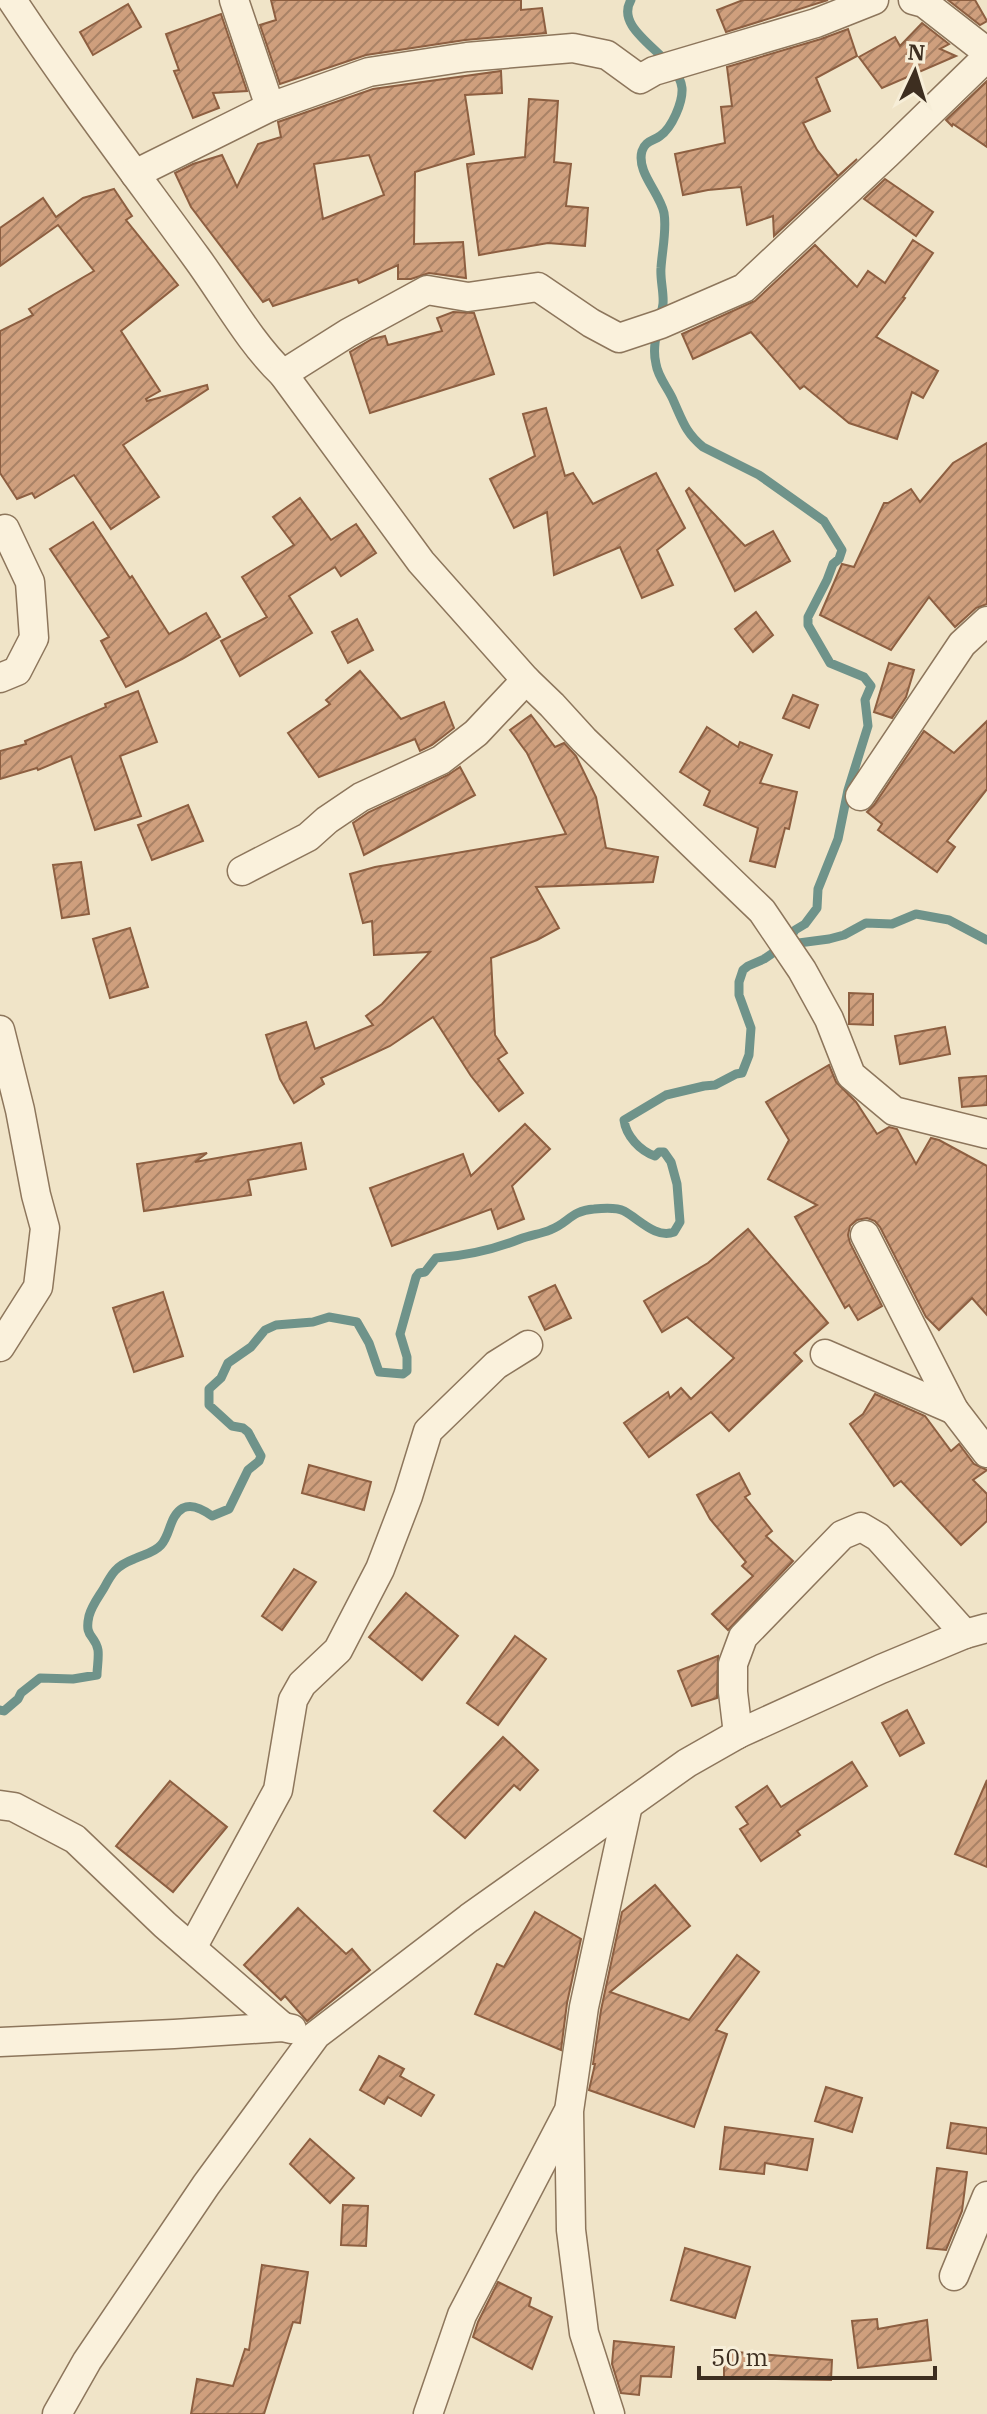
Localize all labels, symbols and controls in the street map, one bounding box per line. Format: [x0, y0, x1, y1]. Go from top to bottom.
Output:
north arrow [875, 32, 955, 112]
text: N [907, 36, 926, 67]
scale bar [699, 2330, 935, 2380]
text: 50 m [711, 2341, 768, 2373]

